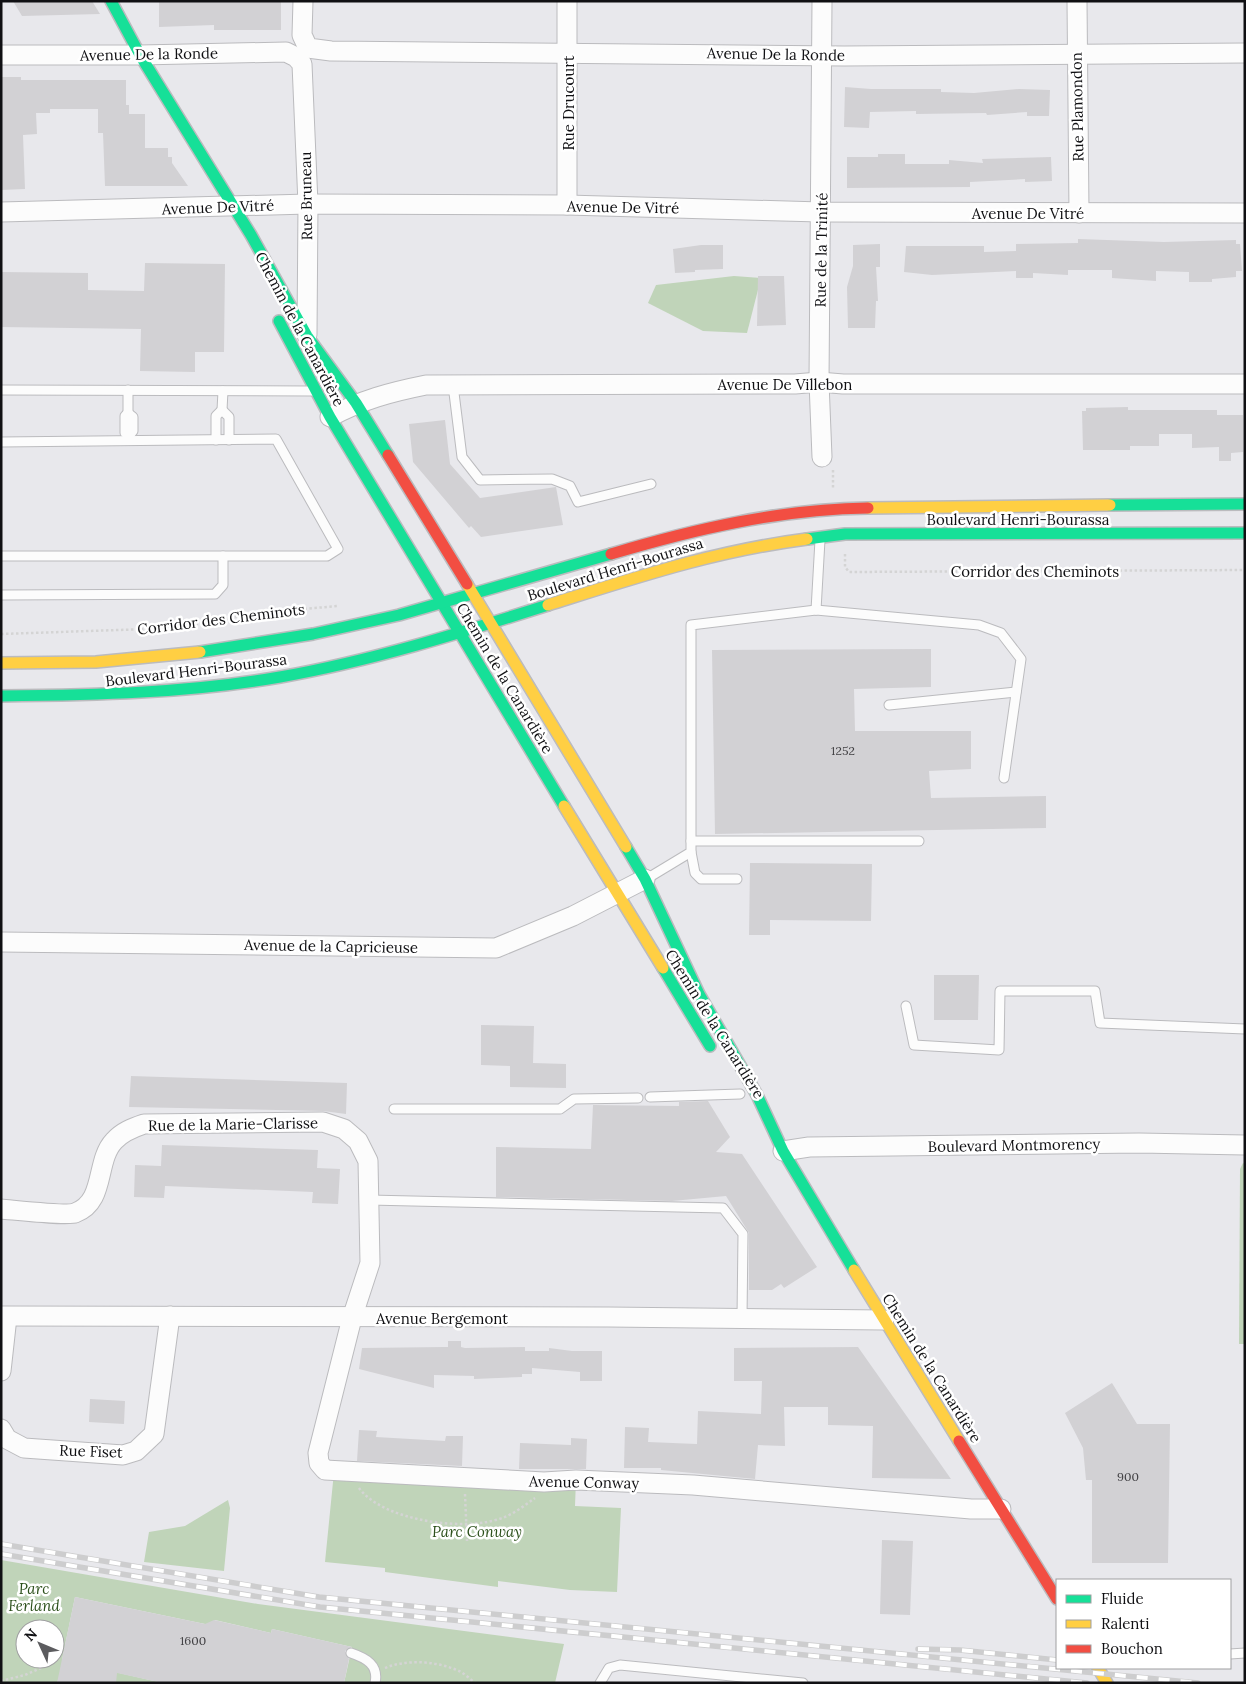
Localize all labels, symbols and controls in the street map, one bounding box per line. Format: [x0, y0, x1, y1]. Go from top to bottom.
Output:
street label: Avenue De la Ronde [79, 43, 218, 65]
street label: Avenue De la Ronde [706, 43, 845, 65]
street label: Rue Plamondon [1067, 52, 1087, 162]
street label: Rue Drucourt [559, 55, 578, 151]
street label: Rue Bruneau [296, 151, 316, 241]
street label: Rue de la Trinité [810, 192, 832, 308]
street label: Avenue De Vitré [160, 196, 275, 218]
street label: Avenue De Vitré [566, 197, 679, 217]
street label: Avenue De Vitré [971, 204, 1084, 223]
street label: Chemin de la Canardière [251, 248, 349, 410]
street label: Avenue De Villebon [717, 375, 852, 394]
street label: Boulevard Henri-Bourassa [927, 510, 1110, 529]
street label: Boulevard Henri-Bourassa [525, 533, 705, 605]
street label: Corridor des Cheminots [951, 562, 1119, 581]
street label: Corridor des Cheminots [136, 599, 306, 639]
street label: Chemin de la Canardière [452, 599, 558, 757]
street label: Boulevard Henri-Bourassa [104, 649, 288, 691]
house number: 1252 [831, 743, 855, 758]
street label: Avenue de la Capricieuse [243, 935, 418, 957]
street label: Chemin de la Canardière [661, 946, 769, 1102]
street label: Rue de la Marie-Clarisse [148, 1113, 318, 1135]
street label: Boulevard Montmorency [928, 1134, 1100, 1156]
street label: Chemin de la Canardière [878, 1290, 986, 1446]
street label: Avenue Bergemont [375, 1309, 508, 1328]
street label: Rue Fiset [59, 1440, 123, 1462]
house number: 900 [1117, 1469, 1139, 1484]
street label: Avenue Conway [528, 1472, 639, 1492]
park label: Parc Conway [432, 1522, 522, 1541]
park label: Parc Ferland [8, 1579, 60, 1615]
legend [1056, 1579, 1231, 1669]
text: Fluide [1101, 1589, 1144, 1608]
text: Ralenti [1101, 1614, 1149, 1633]
north arrow [15, 1619, 65, 1669]
text: N [20, 1625, 41, 1645]
house number: 1600 [180, 1633, 206, 1648]
text: Bouchon [1101, 1639, 1163, 1658]

